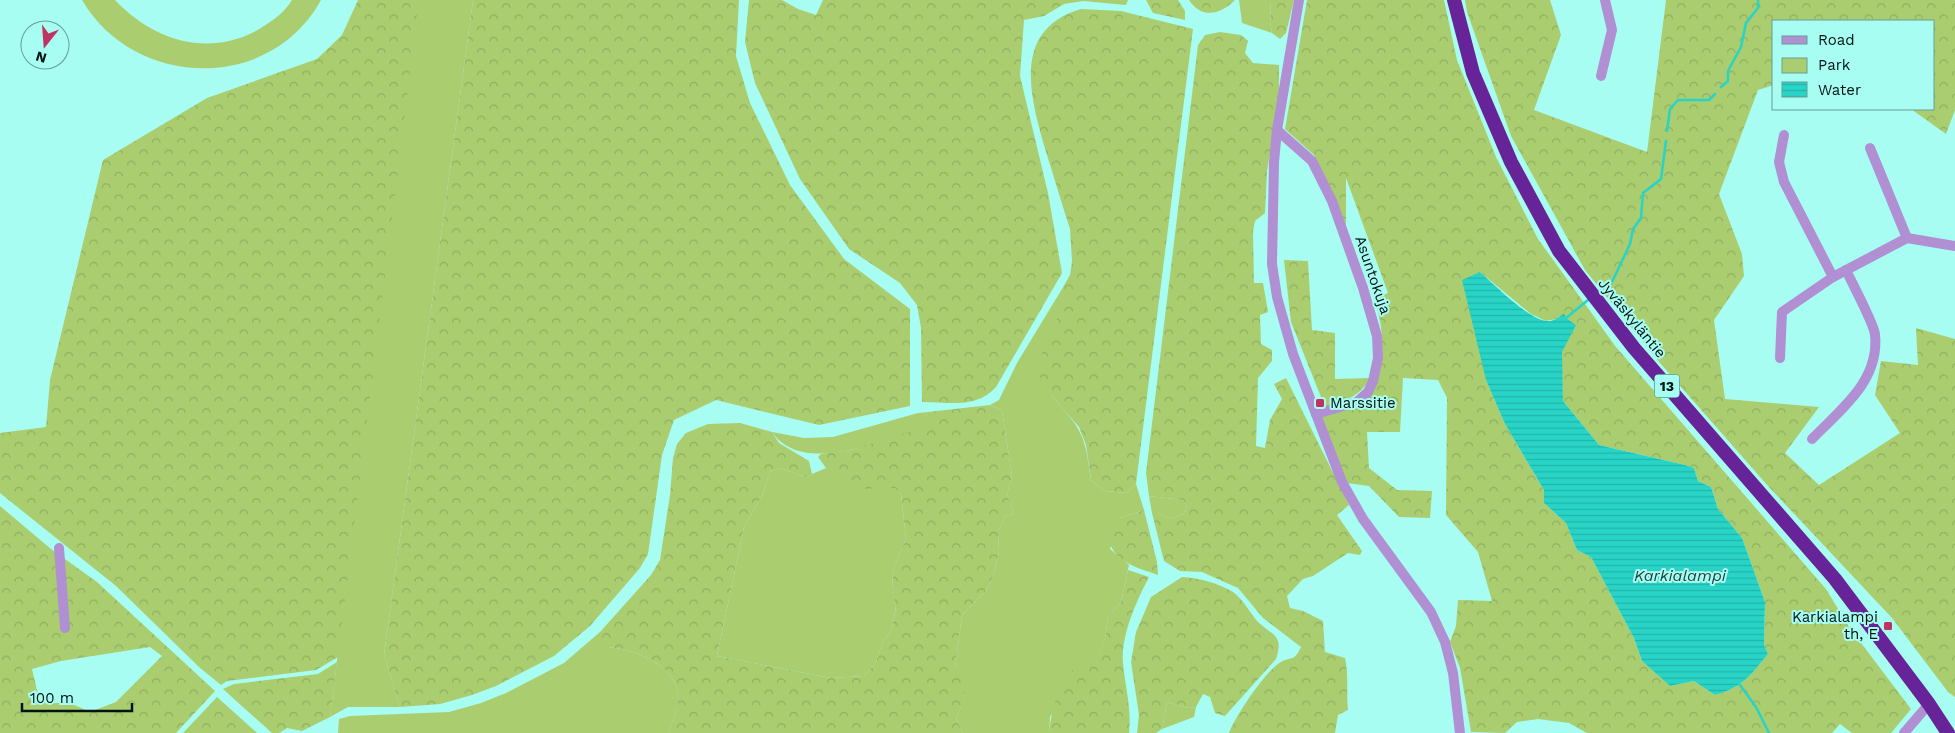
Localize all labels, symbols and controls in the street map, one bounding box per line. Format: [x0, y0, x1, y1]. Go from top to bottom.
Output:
north arrow [20, 20, 70, 70]
legend [1772, 20, 1935, 110]
text: Road [1818, 31, 1855, 49]
text: N [34, 48, 48, 67]
text: Park [1818, 56, 1851, 74]
text: Water [1818, 81, 1861, 99]
street label: Asuntokuja [1351, 233, 1395, 317]
street label: Jyväskyläntie [1594, 274, 1670, 362]
road number: 13 [1654, 374, 1680, 398]
place label: Marssitie [1330, 394, 1396, 412]
marker: Marssitie [1314, 397, 1326, 409]
water label: Karkialampi [1634, 566, 1727, 585]
place label: Karkialampi th, E [1792, 608, 1878, 643]
marker: Karkialampi th, E [1882, 620, 1894, 632]
scale bar [22, 680, 132, 712]
text: 100 m [30, 689, 74, 707]

